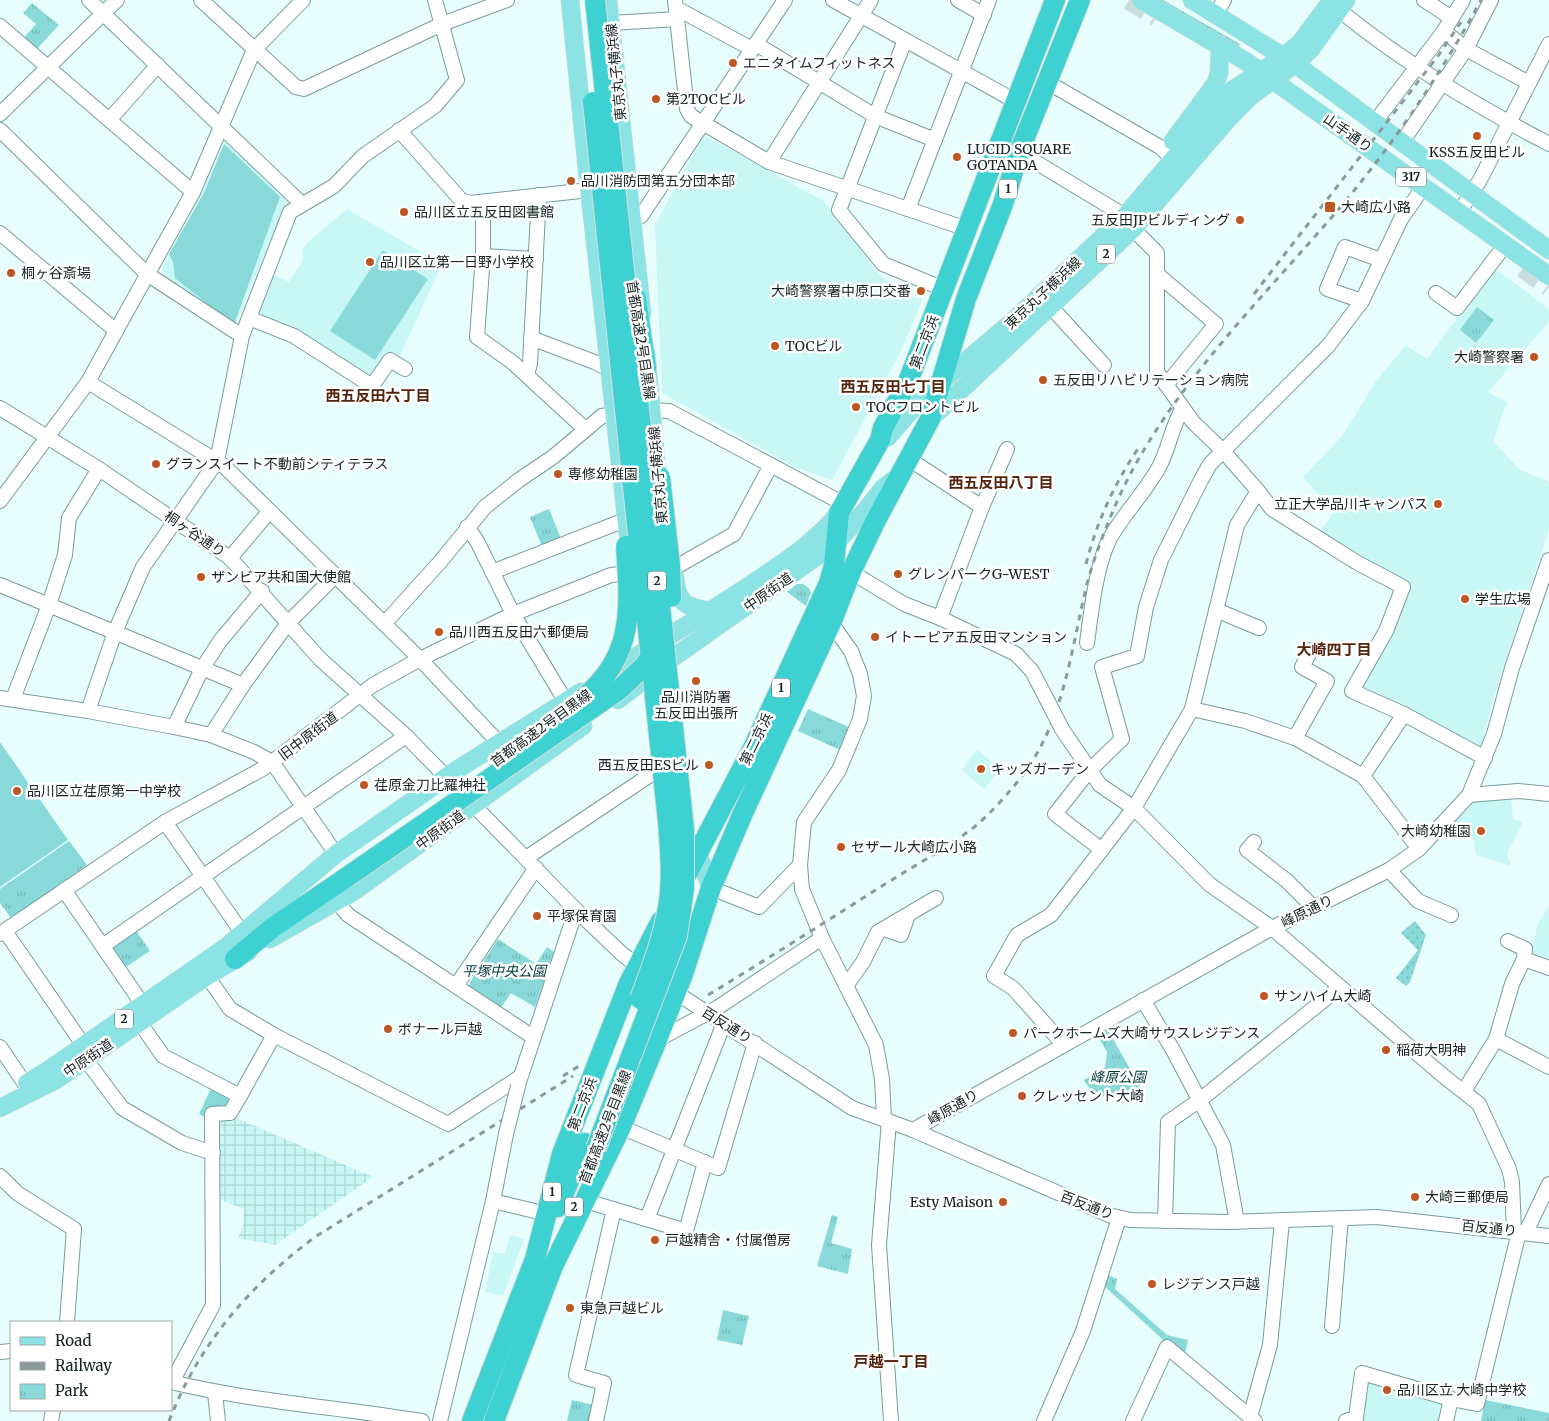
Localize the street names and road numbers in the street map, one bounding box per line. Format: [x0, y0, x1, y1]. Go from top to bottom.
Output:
street label: 東京丸子横浜線 [602, 22, 630, 122]
street label: 山手通り [1320, 110, 1376, 156]
road number: 317 [1396, 168, 1426, 186]
road number: 1 [999, 180, 1017, 198]
road number: 2 [1097, 244, 1115, 264]
street label: 東京丸子横浜線 [1001, 253, 1085, 333]
street label: 首都高速2号目黒線 [623, 279, 659, 401]
street label: 第二京浜 [906, 313, 942, 371]
street label: 東京丸子横浜線 [645, 425, 671, 525]
street label: 桐ヶ谷通り [161, 507, 229, 561]
street label: 中原街道 [740, 569, 796, 615]
road number: 2 [648, 572, 666, 590]
road number: 1 [772, 678, 790, 698]
street label: 首都高速2号目黒線 [487, 685, 595, 771]
street label: 旧中原街道 [275, 708, 341, 764]
street label: 第二京浜 [736, 710, 776, 768]
street label: 中原街道 [412, 806, 468, 854]
street label: 峰原通り [1278, 891, 1336, 931]
street label: 百反通り [698, 1003, 756, 1047]
road number: 2 [115, 1010, 133, 1028]
street label: 中原街道 [60, 1035, 116, 1081]
street label: 首都高速2号目黒線 [575, 1068, 635, 1186]
street label: 第二京浜 [564, 1075, 600, 1133]
street label: 峰原通り [924, 1085, 982, 1129]
road number: 1 [543, 1182, 561, 1202]
street label: 百反通り [1058, 1187, 1116, 1223]
road number: 2 [565, 1198, 583, 1216]
street label: 百反通り [1460, 1216, 1518, 1240]

